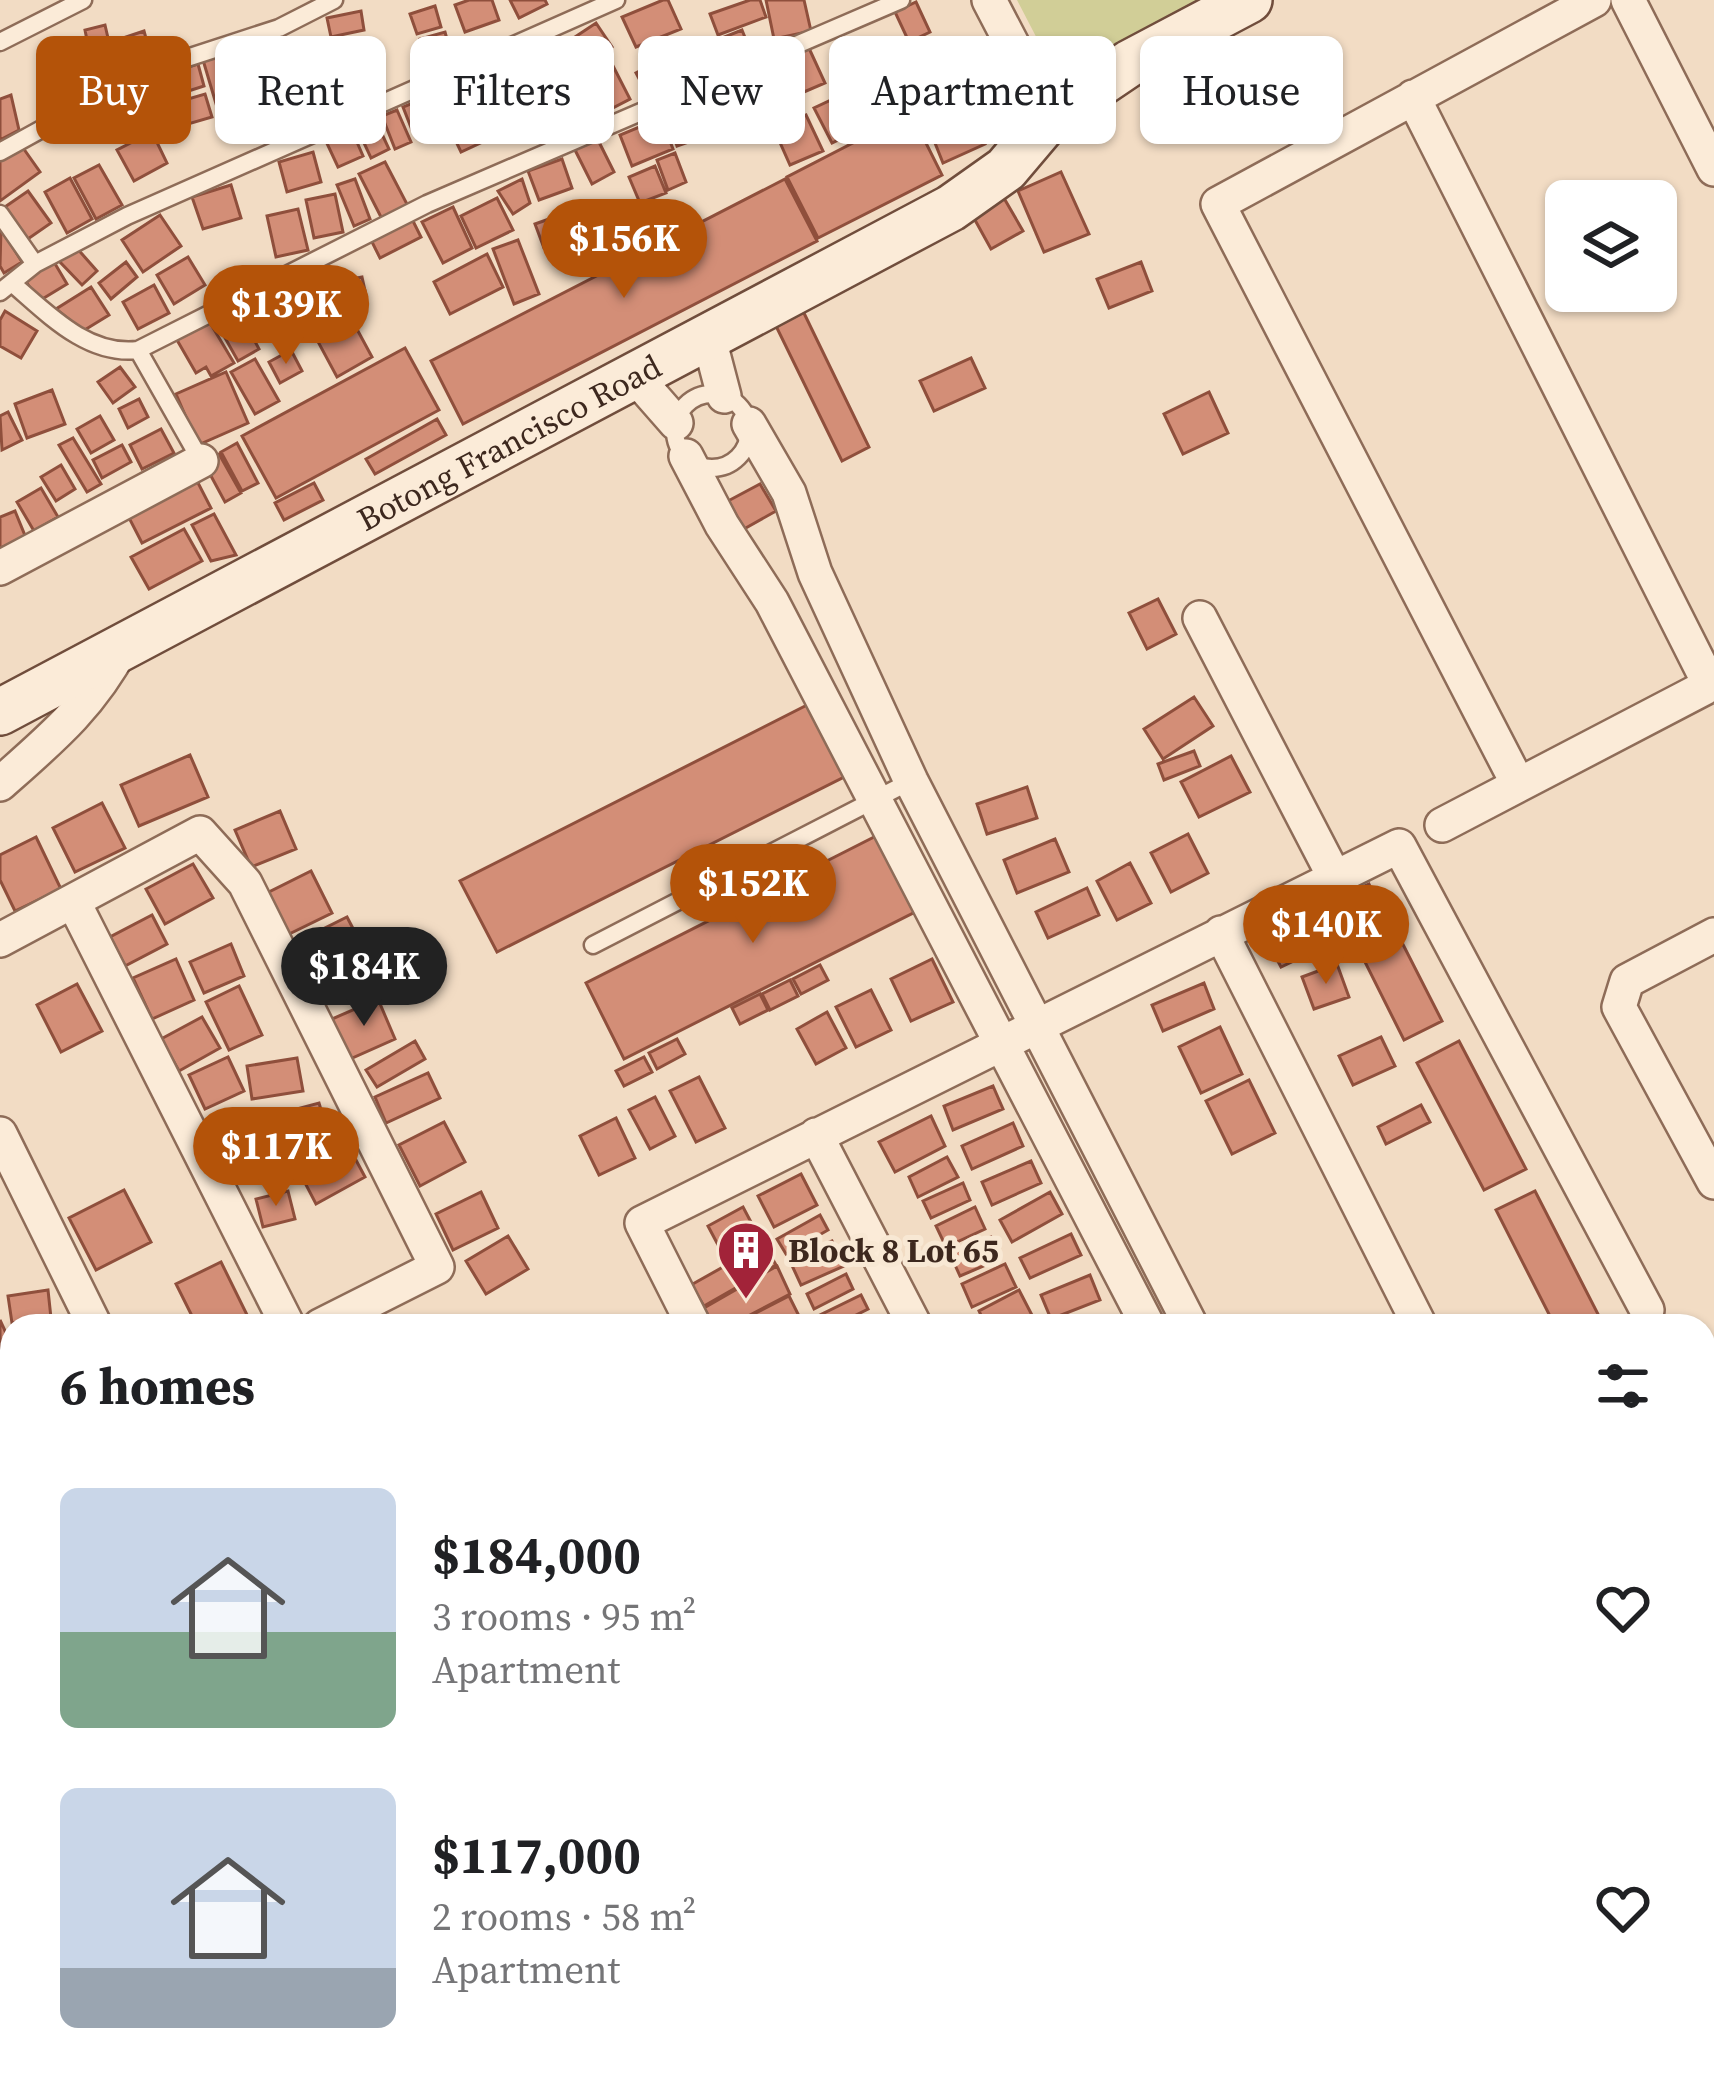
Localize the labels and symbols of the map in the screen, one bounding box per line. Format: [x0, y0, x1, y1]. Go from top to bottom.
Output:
pin: $156K [540, 199, 708, 301]
pin: $139K [202, 265, 370, 367]
street label: Botong Francisco Road [349, 344, 669, 542]
pin: $152K [669, 844, 837, 946]
pin: $140K [1242, 885, 1410, 987]
pin: $184K [280, 927, 448, 1029]
pin: $117K [192, 1107, 360, 1209]
building icon: Block 8 Lot 65 [715, 1219, 777, 1301]
place label: Block 8 Lot 65 [788, 1228, 999, 1273]

